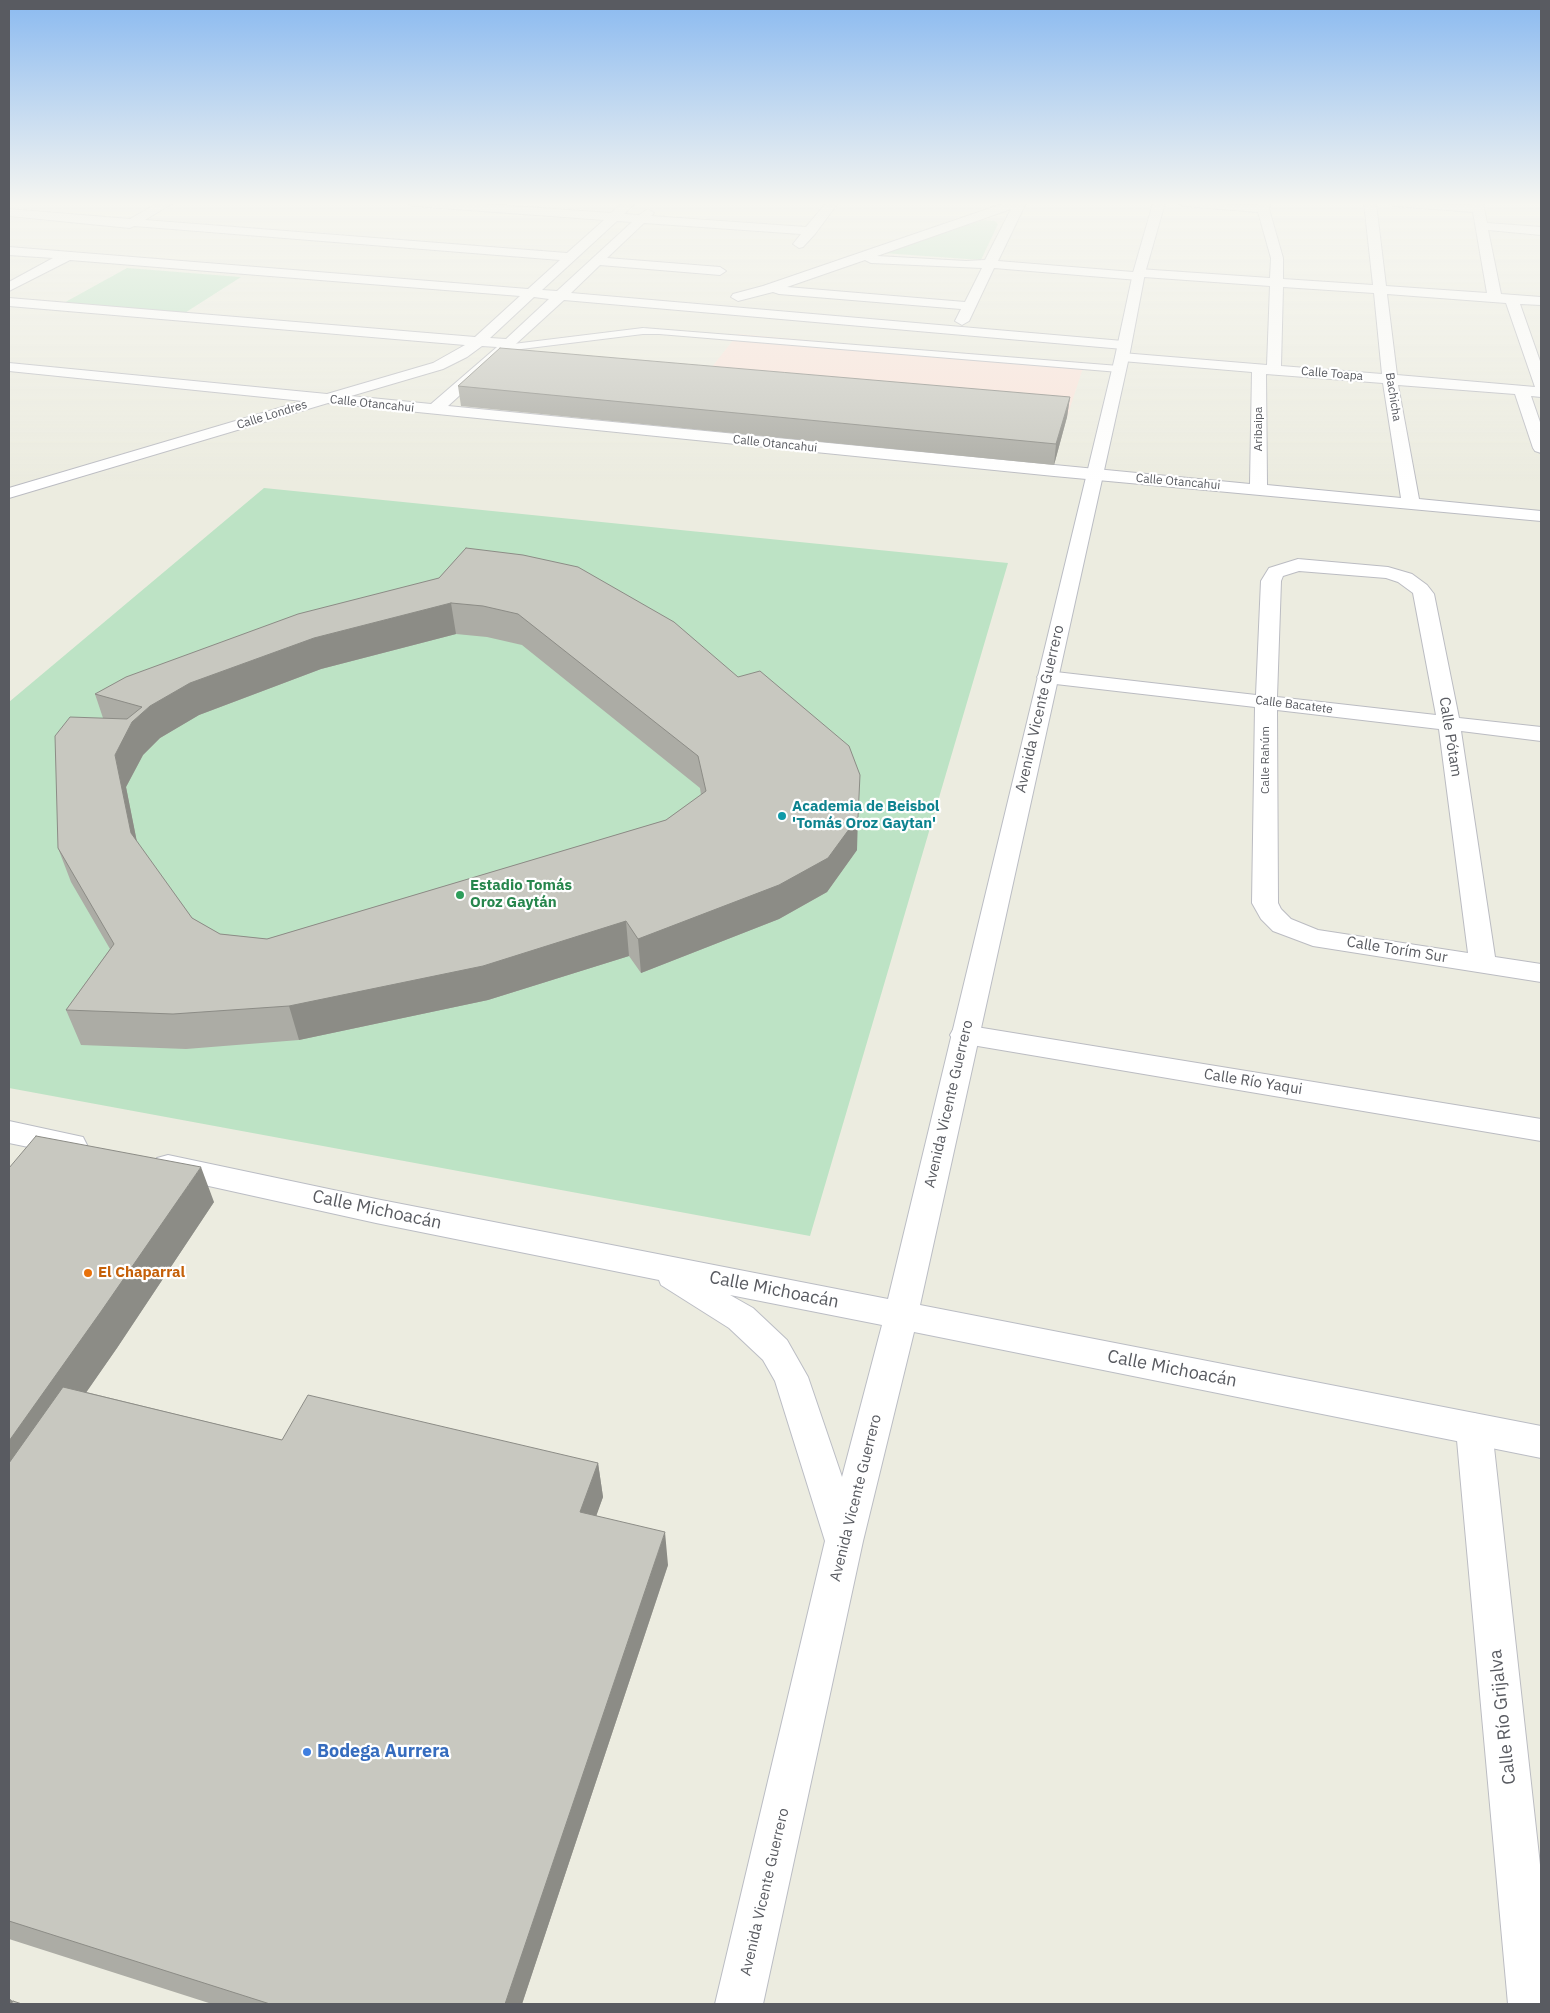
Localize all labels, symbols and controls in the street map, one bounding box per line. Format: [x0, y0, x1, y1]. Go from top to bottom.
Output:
street label: Calle Toapa [1300, 364, 1364, 384]
street label: Bachicha [1382, 371, 1404, 423]
street label: Calle Otancahui [329, 392, 415, 416]
street label: Calle Londres [235, 397, 309, 433]
street label: Aribaipa [1252, 407, 1266, 451]
street label: Calle Otancahui [732, 432, 818, 456]
street label: Calle Otancahui [1135, 471, 1221, 493]
street label: Avenida Vicente Guerrero [1012, 623, 1068, 795]
street label: Calle Bacatete [1254, 693, 1334, 717]
street label: Calle Pótam [1435, 696, 1465, 778]
street label: Calle Rahúm [1259, 726, 1273, 794]
place label: Academia de Beisbol 'Tomás Oroz Gaytan' [792, 798, 939, 833]
marker: Academia de Beisbol 'Tomás Oroz Gaytan' [776, 810, 788, 822]
place label: Estadio Tomás Oroz Gaytán [470, 877, 572, 912]
marker: Estadio Tomás Oroz Gaytán [454, 889, 466, 901]
street label: Calle Torím Sur [1345, 933, 1449, 967]
street label: Avenida Vicente Guerrero [921, 1018, 977, 1190]
street label: Calle Río Yaqui [1202, 1065, 1304, 1099]
street label: Calle Michoacán [310, 1186, 444, 1234]
place label: El Chaparral [98, 1264, 185, 1282]
marker: El Chaparral [82, 1267, 94, 1279]
street label: Calle Michoacán [707, 1267, 841, 1313]
street label: Calle Michoacán [1105, 1346, 1239, 1392]
street label: Avenida Vicente Guerrero [827, 1413, 885, 1583]
street label: Calle Río Grijalva [1485, 1648, 1521, 1786]
place label: Bodega Aurrera [317, 1741, 449, 1763]
marker: Bodega Aurrera [301, 1746, 313, 1758]
street label: Avenida Vicente Guerrero [737, 1806, 793, 1978]

